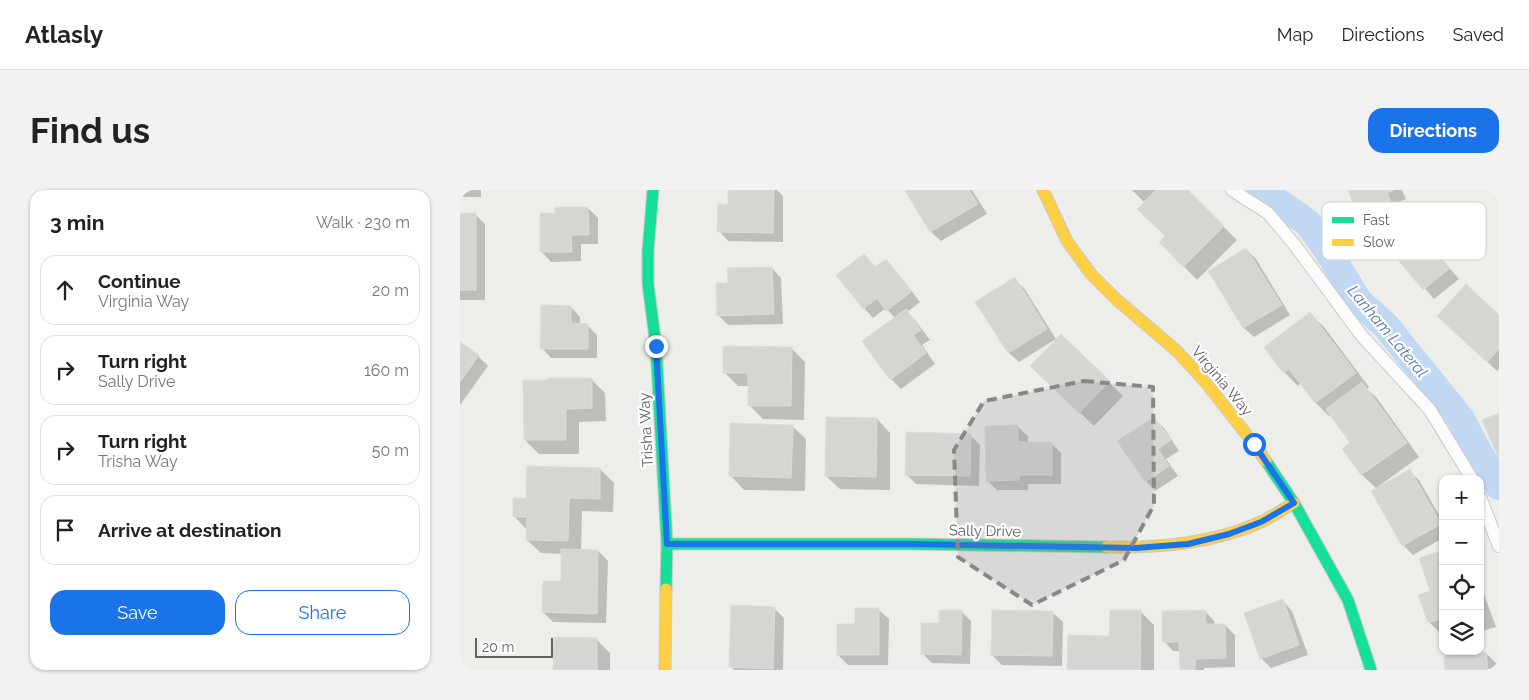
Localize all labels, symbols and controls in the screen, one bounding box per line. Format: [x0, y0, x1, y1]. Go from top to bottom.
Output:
text: Atlasly [25, 20, 103, 49]
text: Map [1277, 24, 1313, 45]
text: Directions [1341, 24, 1425, 45]
text: Saved [1453, 24, 1504, 45]
button: Directions [1368, 108, 1499, 153]
text: Find us [30, 110, 150, 151]
legend [1322, 202, 1486, 260]
text: 3 min [50, 210, 104, 235]
text: Fast [1363, 212, 1390, 228]
text: Walk · 230 m [316, 213, 410, 232]
text: Slow [1363, 234, 1395, 250]
text: Continue [98, 270, 181, 292]
icon: ahead [51, 276, 79, 304]
text: 20 m [372, 281, 409, 300]
water label: Lanham Lateral [1344, 281, 1432, 381]
text: Virginia Way [98, 292, 189, 311]
route end [645, 335, 668, 358]
street label: Virginia Way [1188, 342, 1256, 420]
text: Turn right [98, 350, 187, 372]
icon: right [51, 356, 79, 384]
text: 160 m [364, 361, 409, 380]
text: Sally Drive [98, 372, 175, 391]
street label: Trisha Way [635, 392, 657, 468]
text: Turn right [98, 430, 187, 452]
route start [1243, 433, 1266, 456]
icon: right [51, 436, 79, 464]
text: 50 m [372, 441, 409, 460]
text: Trisha Way [98, 452, 178, 471]
map controls [1439, 475, 1484, 655]
button: + [1439, 475, 1484, 520]
icon: arrive [51, 516, 79, 544]
text: Arrive at destination [98, 519, 282, 541]
button: − [1439, 520, 1484, 565]
street label: Sally Drive [949, 521, 1022, 541]
button: locate [1439, 565, 1484, 610]
button: Save [50, 590, 225, 635]
button: Share [235, 590, 410, 635]
button: layers [1439, 610, 1484, 655]
scale bar [475, 635, 552, 658]
text: 20 m [482, 639, 514, 655]

